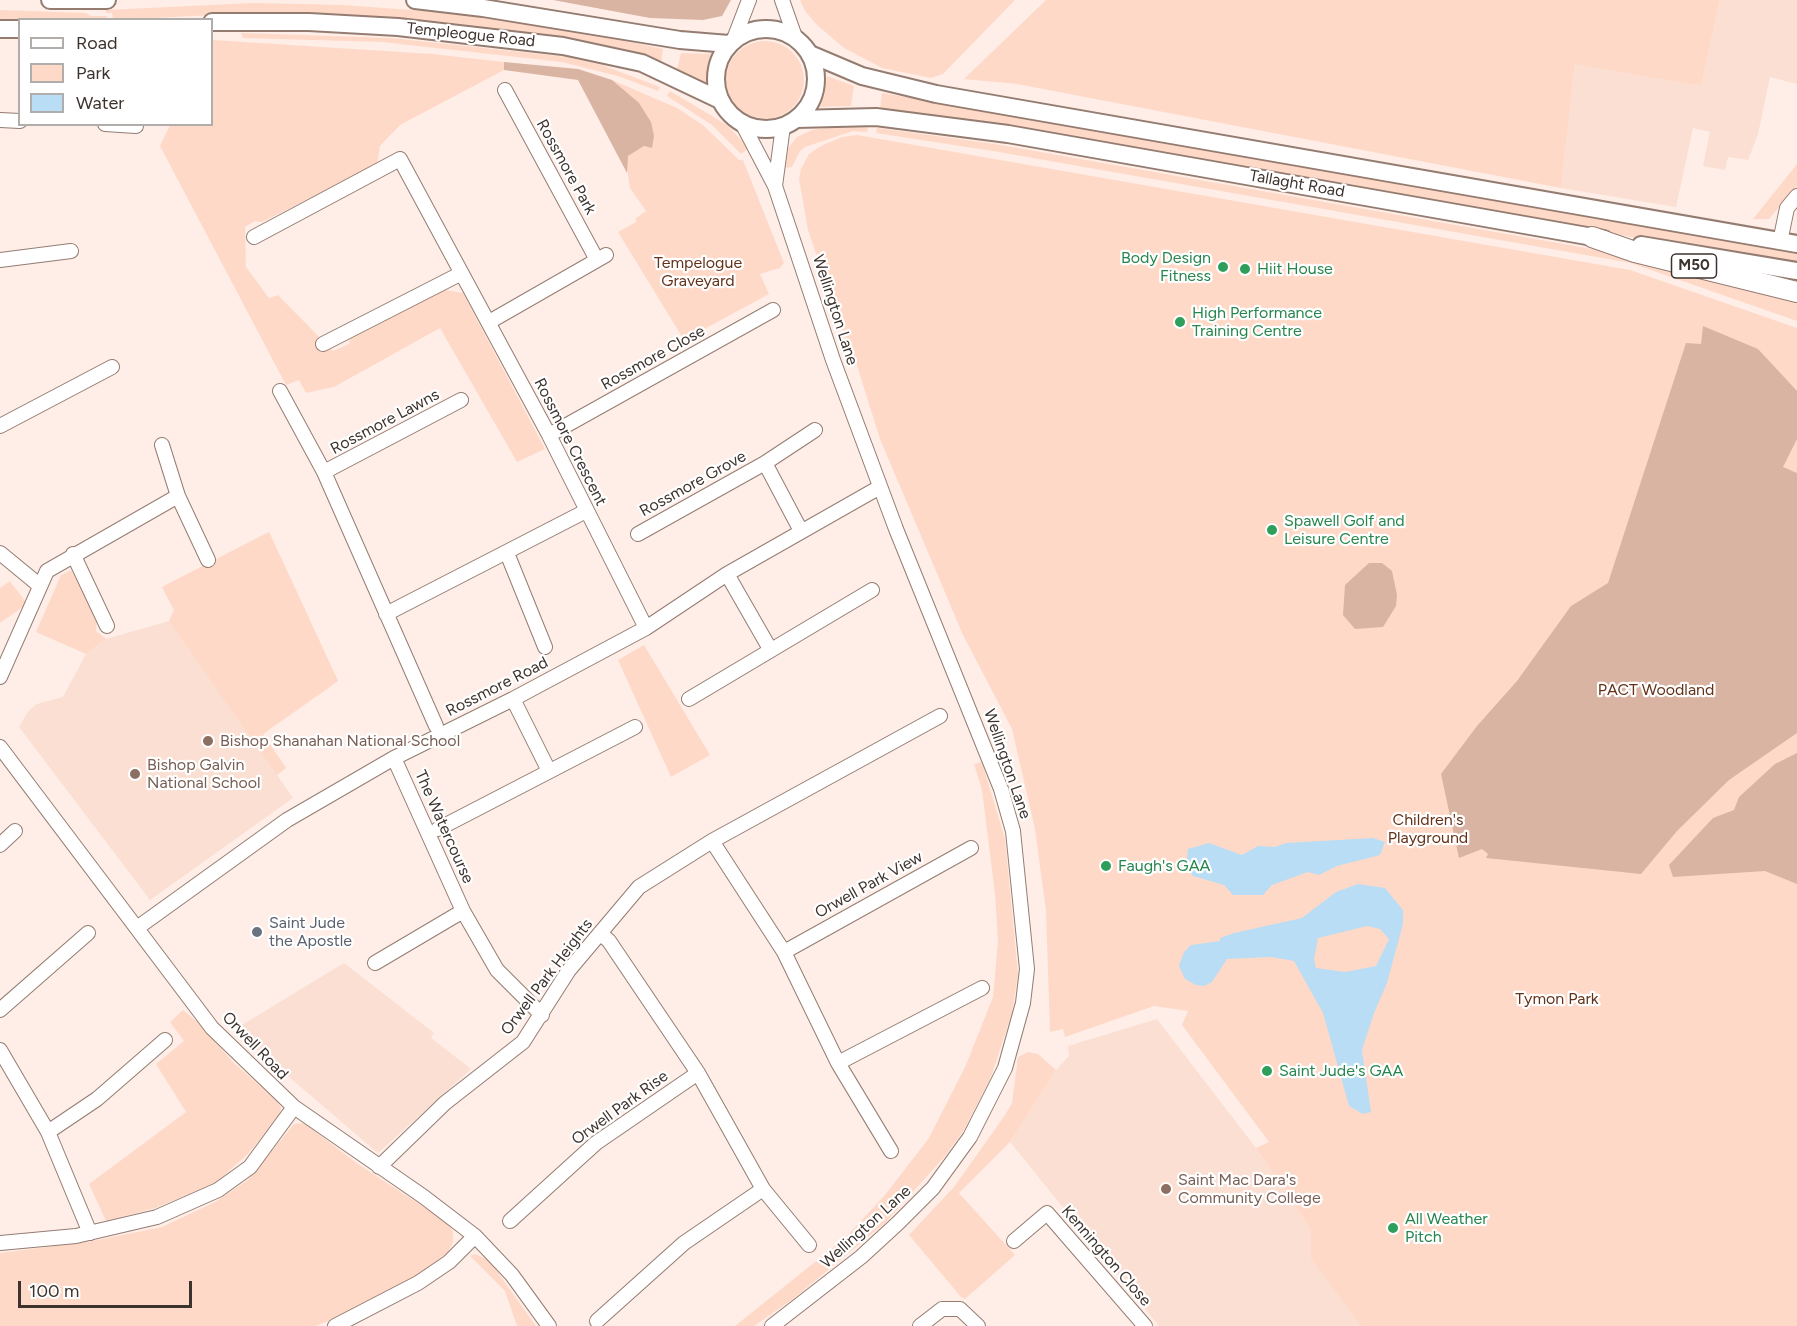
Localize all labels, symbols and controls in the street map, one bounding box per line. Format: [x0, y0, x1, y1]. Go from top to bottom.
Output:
legend [18, 18, 213, 126]
street label: Templeogue Road [406, 19, 536, 51]
text: Road [76, 32, 117, 54]
text: Park [76, 62, 110, 84]
text: Water [76, 92, 124, 114]
street label: Rossmore Park [532, 116, 600, 218]
street label: Tallaght Road [1248, 166, 1346, 202]
place label: Body Design Fitness [1121, 248, 1211, 286]
street label: Wellington Lane [808, 252, 862, 368]
park label: Tempelogue Graveyard [654, 253, 742, 291]
road number: M50 [1672, 254, 1716, 278]
place label: Hiit House [1257, 259, 1333, 279]
marker: Body Design Fitness [1216, 260, 1230, 274]
marker: Hiit House [1238, 262, 1252, 276]
place label: High Performance Training Centre [1192, 303, 1322, 341]
marker: High Performance Training Centre [1173, 315, 1187, 329]
street label: Rossmore Close [598, 322, 708, 394]
street label: Rossmore Crescent [530, 375, 610, 509]
street label: Rossmore Lawns [327, 385, 443, 459]
street label: Rossmore Grove [636, 447, 750, 521]
place label: Spawell Golf and Leisure Centre [1284, 511, 1405, 549]
marker: Spawell Golf and Leisure Centre [1265, 523, 1279, 537]
street label: Rossmore Road [443, 653, 551, 721]
park label: PACT Woodland [1598, 680, 1714, 700]
street label: Wellington Lane [979, 707, 1035, 821]
place label: Bishop Shanahan National School [220, 731, 460, 751]
marker: Bishop Shanahan National School [201, 734, 215, 748]
place label: Bishop Galvin National School [147, 755, 261, 793]
marker: Bishop Galvin National School [128, 767, 142, 781]
street label: The Watercourse [410, 767, 478, 887]
park label: Children's Playground [1388, 810, 1468, 848]
street label: Orwell Park View [812, 847, 926, 923]
place label: Faugh's GAA [1118, 856, 1210, 876]
marker: Faugh's GAA [1099, 859, 1113, 873]
place label: Saint Jude the Apostle [269, 913, 352, 951]
street label: Orwell Park Heights [497, 915, 597, 1039]
marker: Saint Jude the Apostle [250, 925, 264, 939]
park label: Tymon Park [1515, 989, 1599, 1009]
street label: Orwell Road [218, 1008, 292, 1084]
place label: Saint Jude's GAA [1279, 1061, 1403, 1081]
marker: Saint Jude's GAA [1260, 1064, 1274, 1078]
street label: Orwell Park Rise [568, 1067, 672, 1149]
place label: Saint Mac Dara's Community College [1178, 1170, 1321, 1208]
street label: Wellington Lane [817, 1181, 915, 1273]
marker: Saint Mac Dara's Community College [1159, 1182, 1173, 1196]
street label: Kennington Close [1057, 1202, 1155, 1310]
place label: All Weather Pitch [1405, 1209, 1488, 1247]
marker: All Weather Pitch [1386, 1221, 1400, 1235]
scale bar [21, 1269, 195, 1307]
text: 100 m [29, 1280, 79, 1302]

